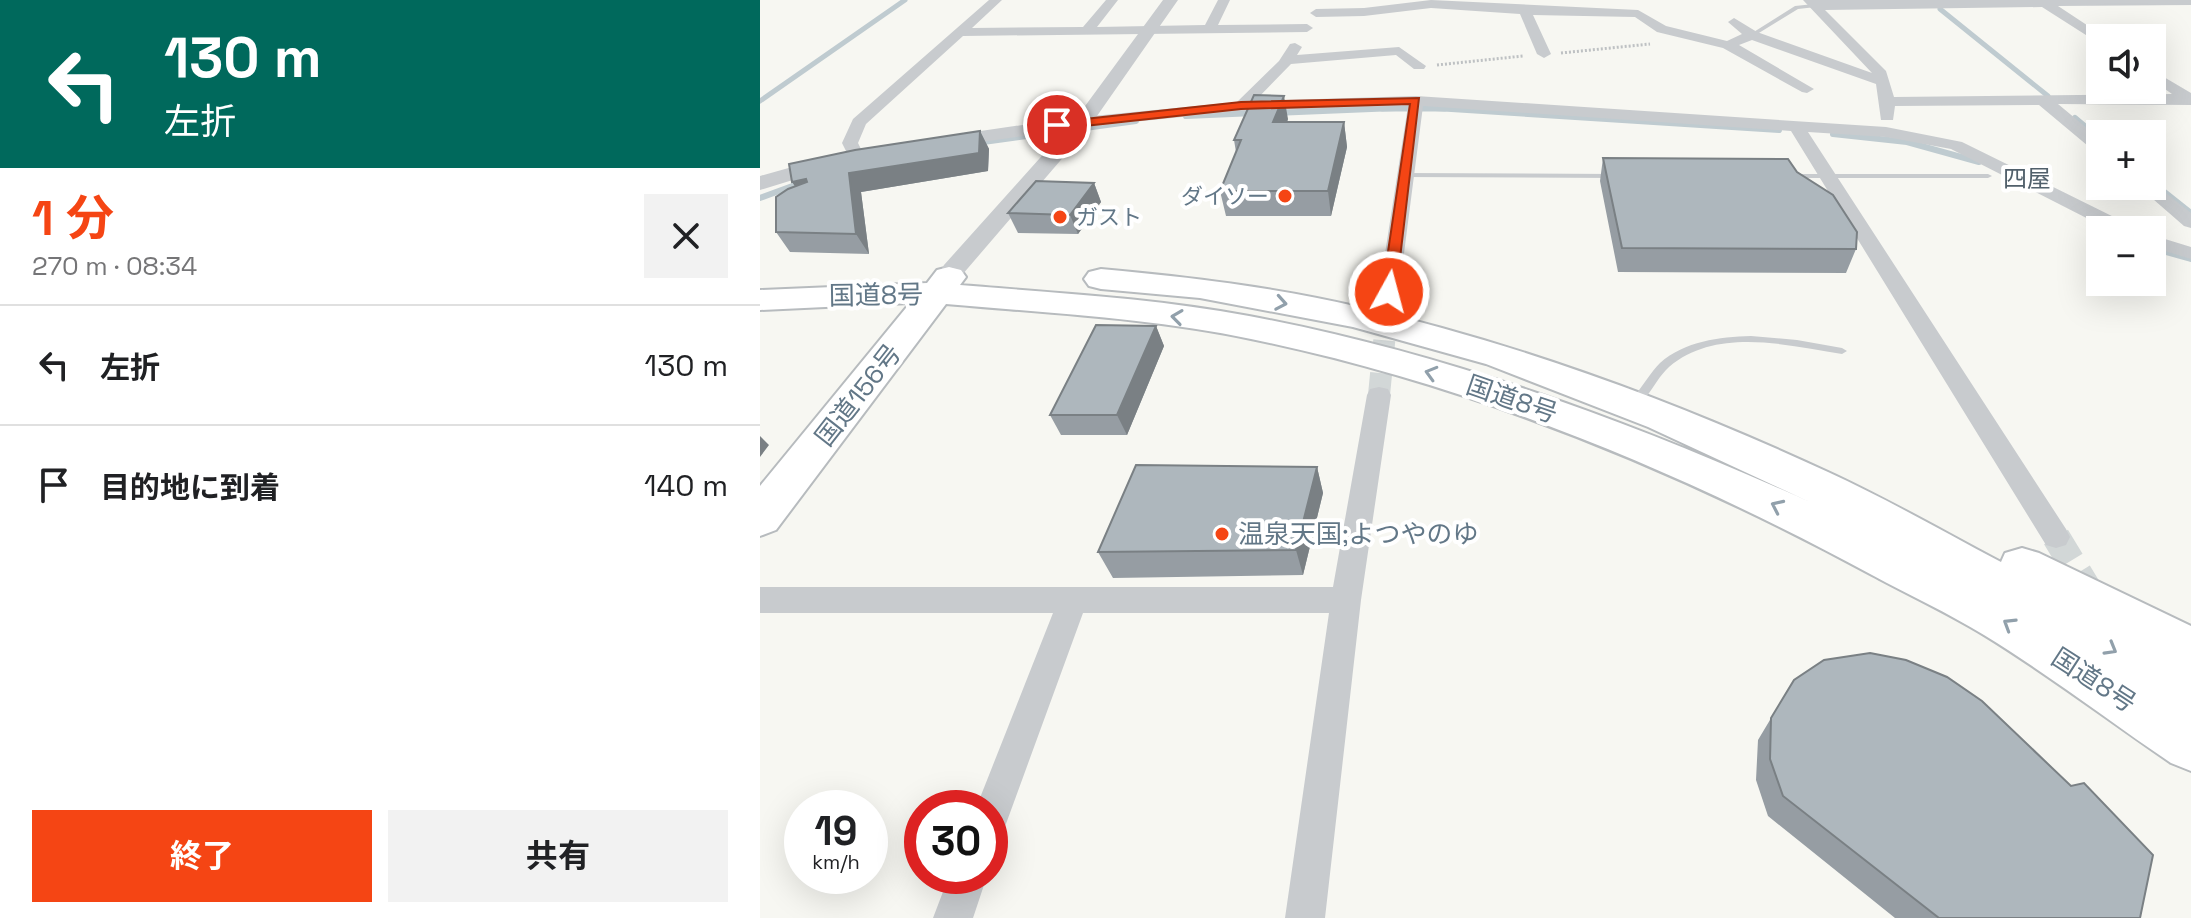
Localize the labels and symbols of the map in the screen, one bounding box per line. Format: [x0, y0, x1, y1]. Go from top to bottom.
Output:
pin [1023, 91, 1091, 159]
district label: 四屋 [2003, 163, 2051, 194]
place label: ダイソー [1181, 182, 1269, 210]
marker: ダイソー [1276, 187, 1294, 205]
place label: ガスト [1076, 203, 1142, 231]
marker: ガスト [1051, 208, 1069, 226]
position arrow [1347, 250, 1431, 334]
street label: 国道8号 [829, 277, 923, 313]
one-way arrow [1274, 294, 1288, 311]
one-way arrow [1170, 309, 1184, 326]
street label: 国道156号 [808, 337, 908, 453]
one-way arrow [1424, 365, 1438, 382]
street label: 国道8号 [1462, 368, 1562, 430]
one-way arrow [1771, 500, 1785, 516]
place label: 温泉天国;よつやのゆ [1238, 517, 1479, 551]
marker: 温泉天国;よつやのゆ [1213, 525, 1231, 543]
one-way arrow [2003, 619, 2018, 634]
one-way arrow [2102, 639, 2117, 655]
street label: 国道8号 [2045, 640, 2143, 720]
speed limit sign: 30 [904, 790, 1008, 894]

